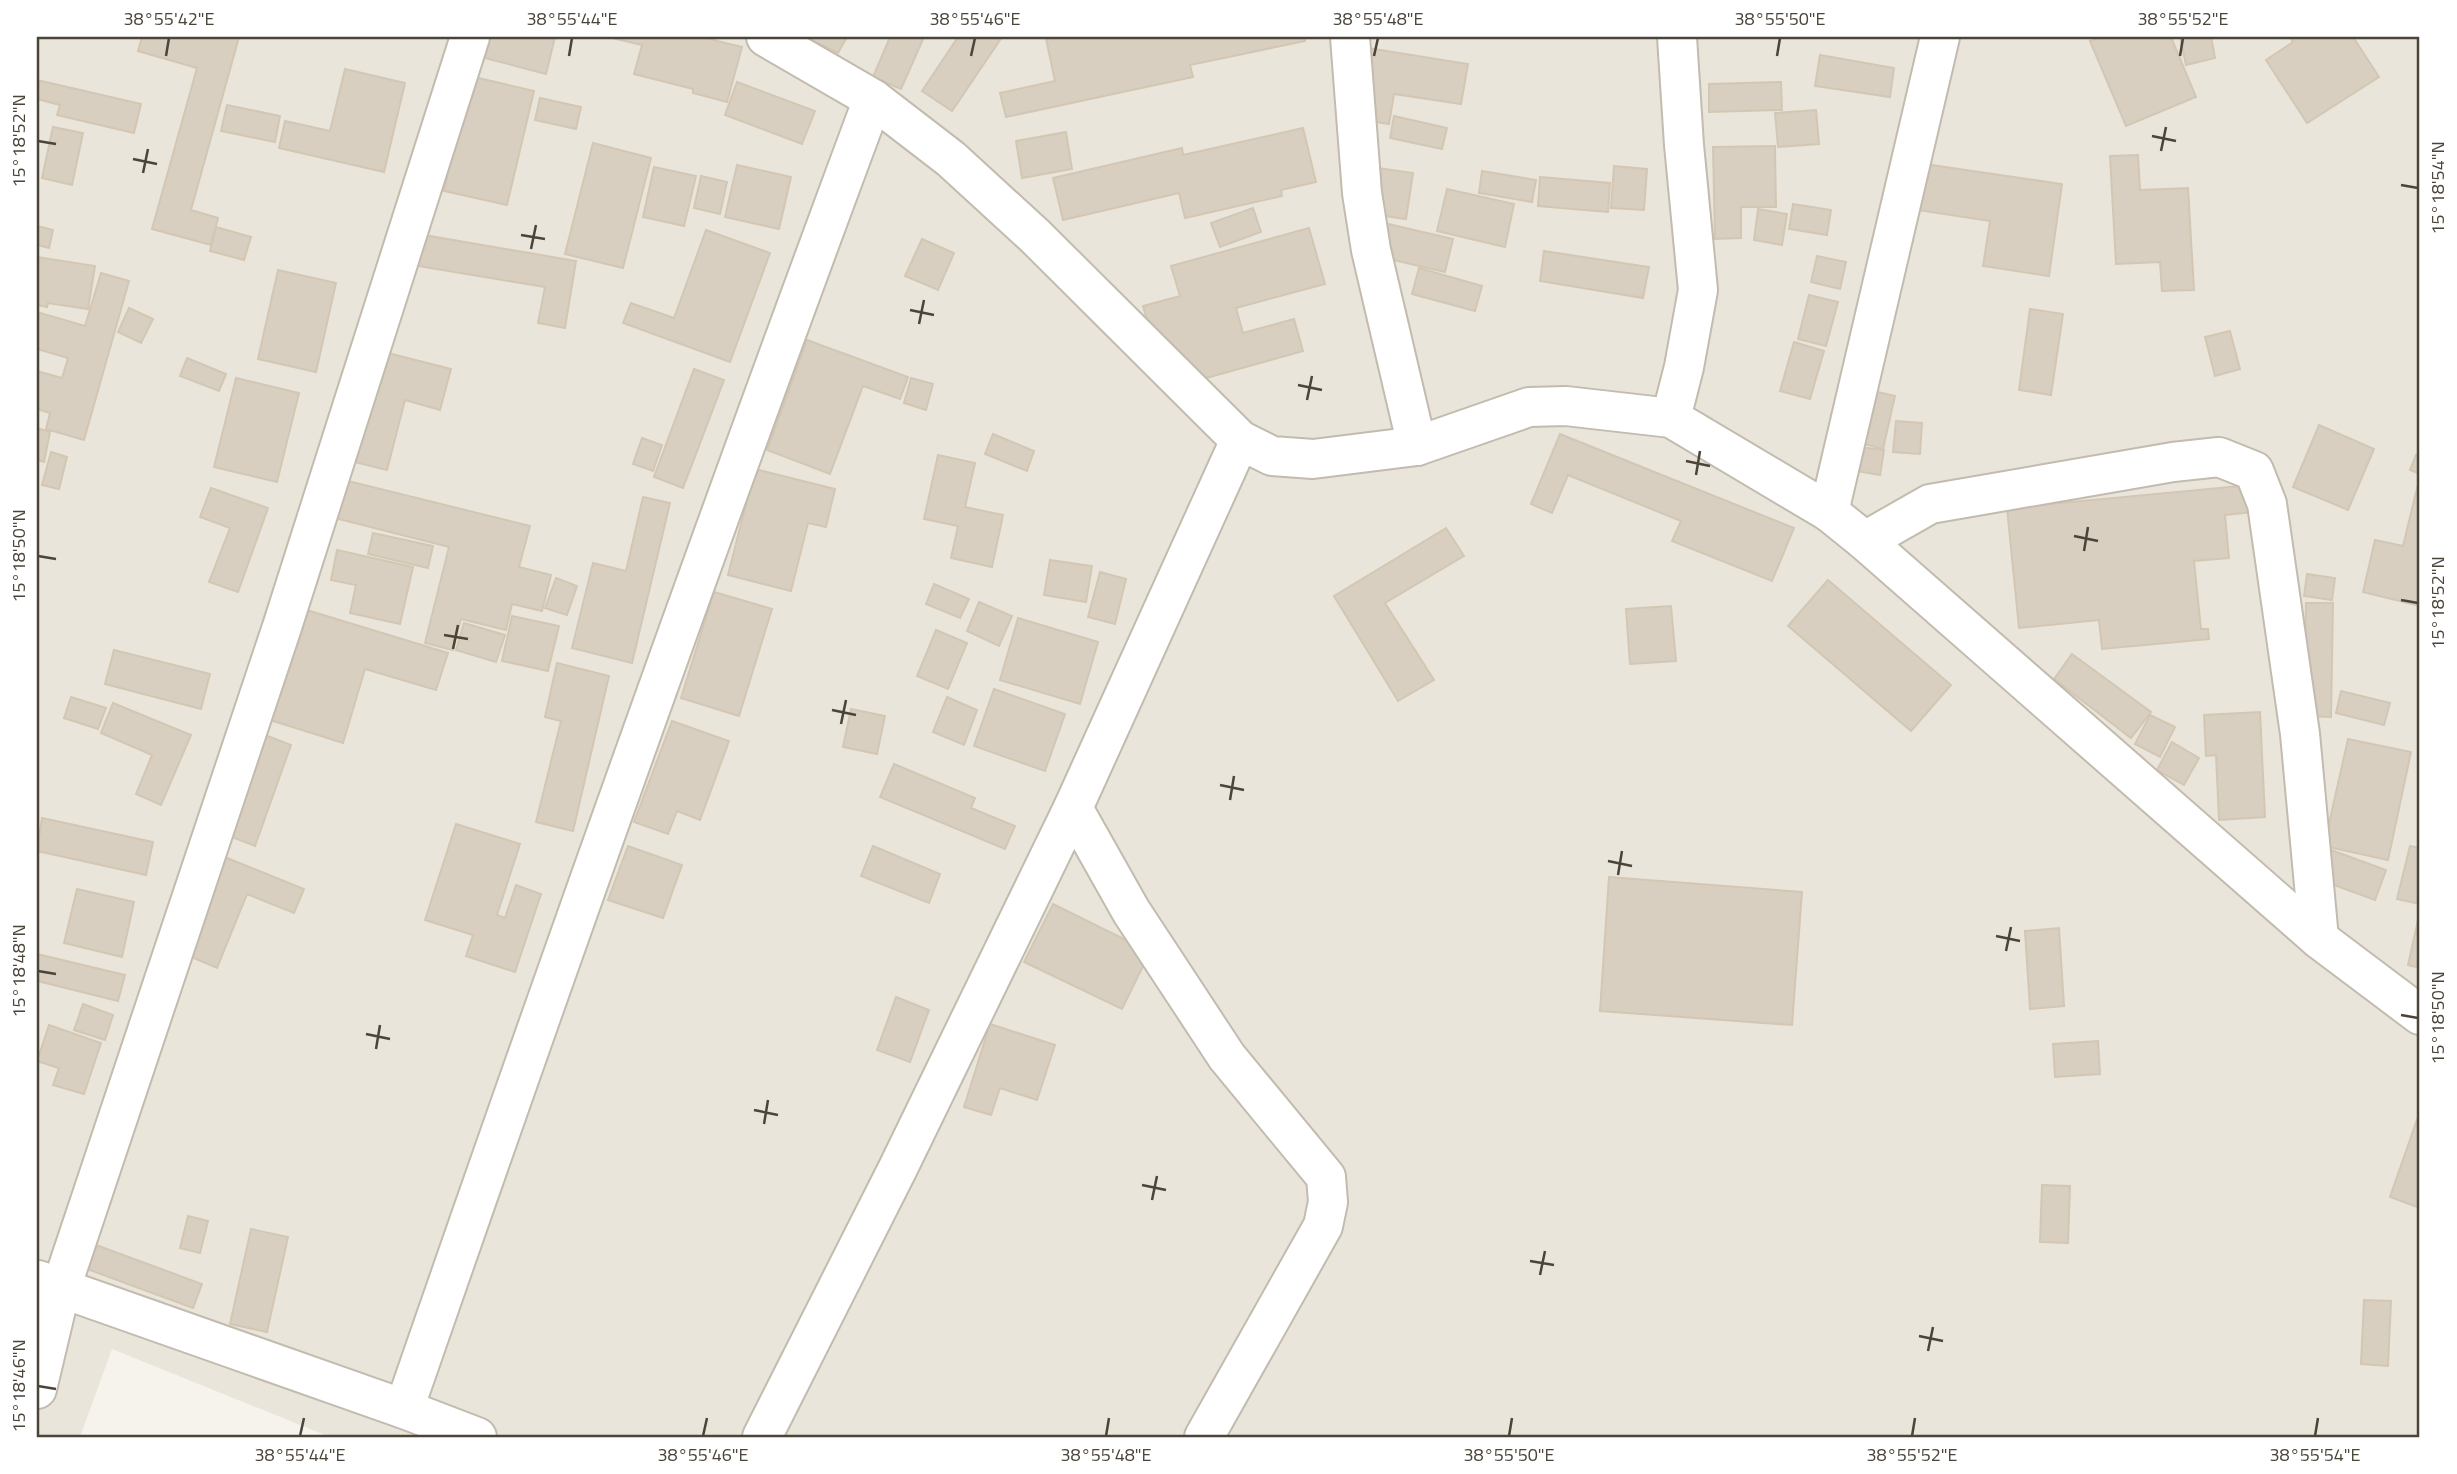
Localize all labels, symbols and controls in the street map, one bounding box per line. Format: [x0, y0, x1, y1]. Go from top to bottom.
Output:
text: 38°55'42"E [124, 5, 215, 32]
text: 38°55'44"E [527, 5, 618, 32]
text: 38°55'46"E [930, 5, 1021, 32]
text: 38°55'48"E [1333, 5, 1424, 32]
text: 38°55'50"E [1735, 5, 1826, 32]
text: 38°55'52"E [2138, 5, 2229, 32]
text: 15°18'52"N [5, 94, 32, 188]
text: 15°18'54"N [2424, 141, 2451, 235]
text: 15°18'50"N [5, 509, 32, 603]
text: 15°18'52"N [2424, 556, 2451, 650]
text: 15°18'48"N [5, 924, 32, 1018]
text: 15°18'50"N [2424, 971, 2451, 1065]
text: 15°18'46"N [5, 1339, 32, 1433]
text: 38°55'44"E [255, 1441, 346, 1468]
text: 38°55'46"E [658, 1441, 749, 1468]
text: 38°55'48"E [1061, 1441, 1152, 1468]
text: 38°55'50"E [1464, 1441, 1555, 1468]
text: 38°55'52"E [1867, 1441, 1958, 1468]
text: 38°55'54"E [2270, 1441, 2361, 1468]

